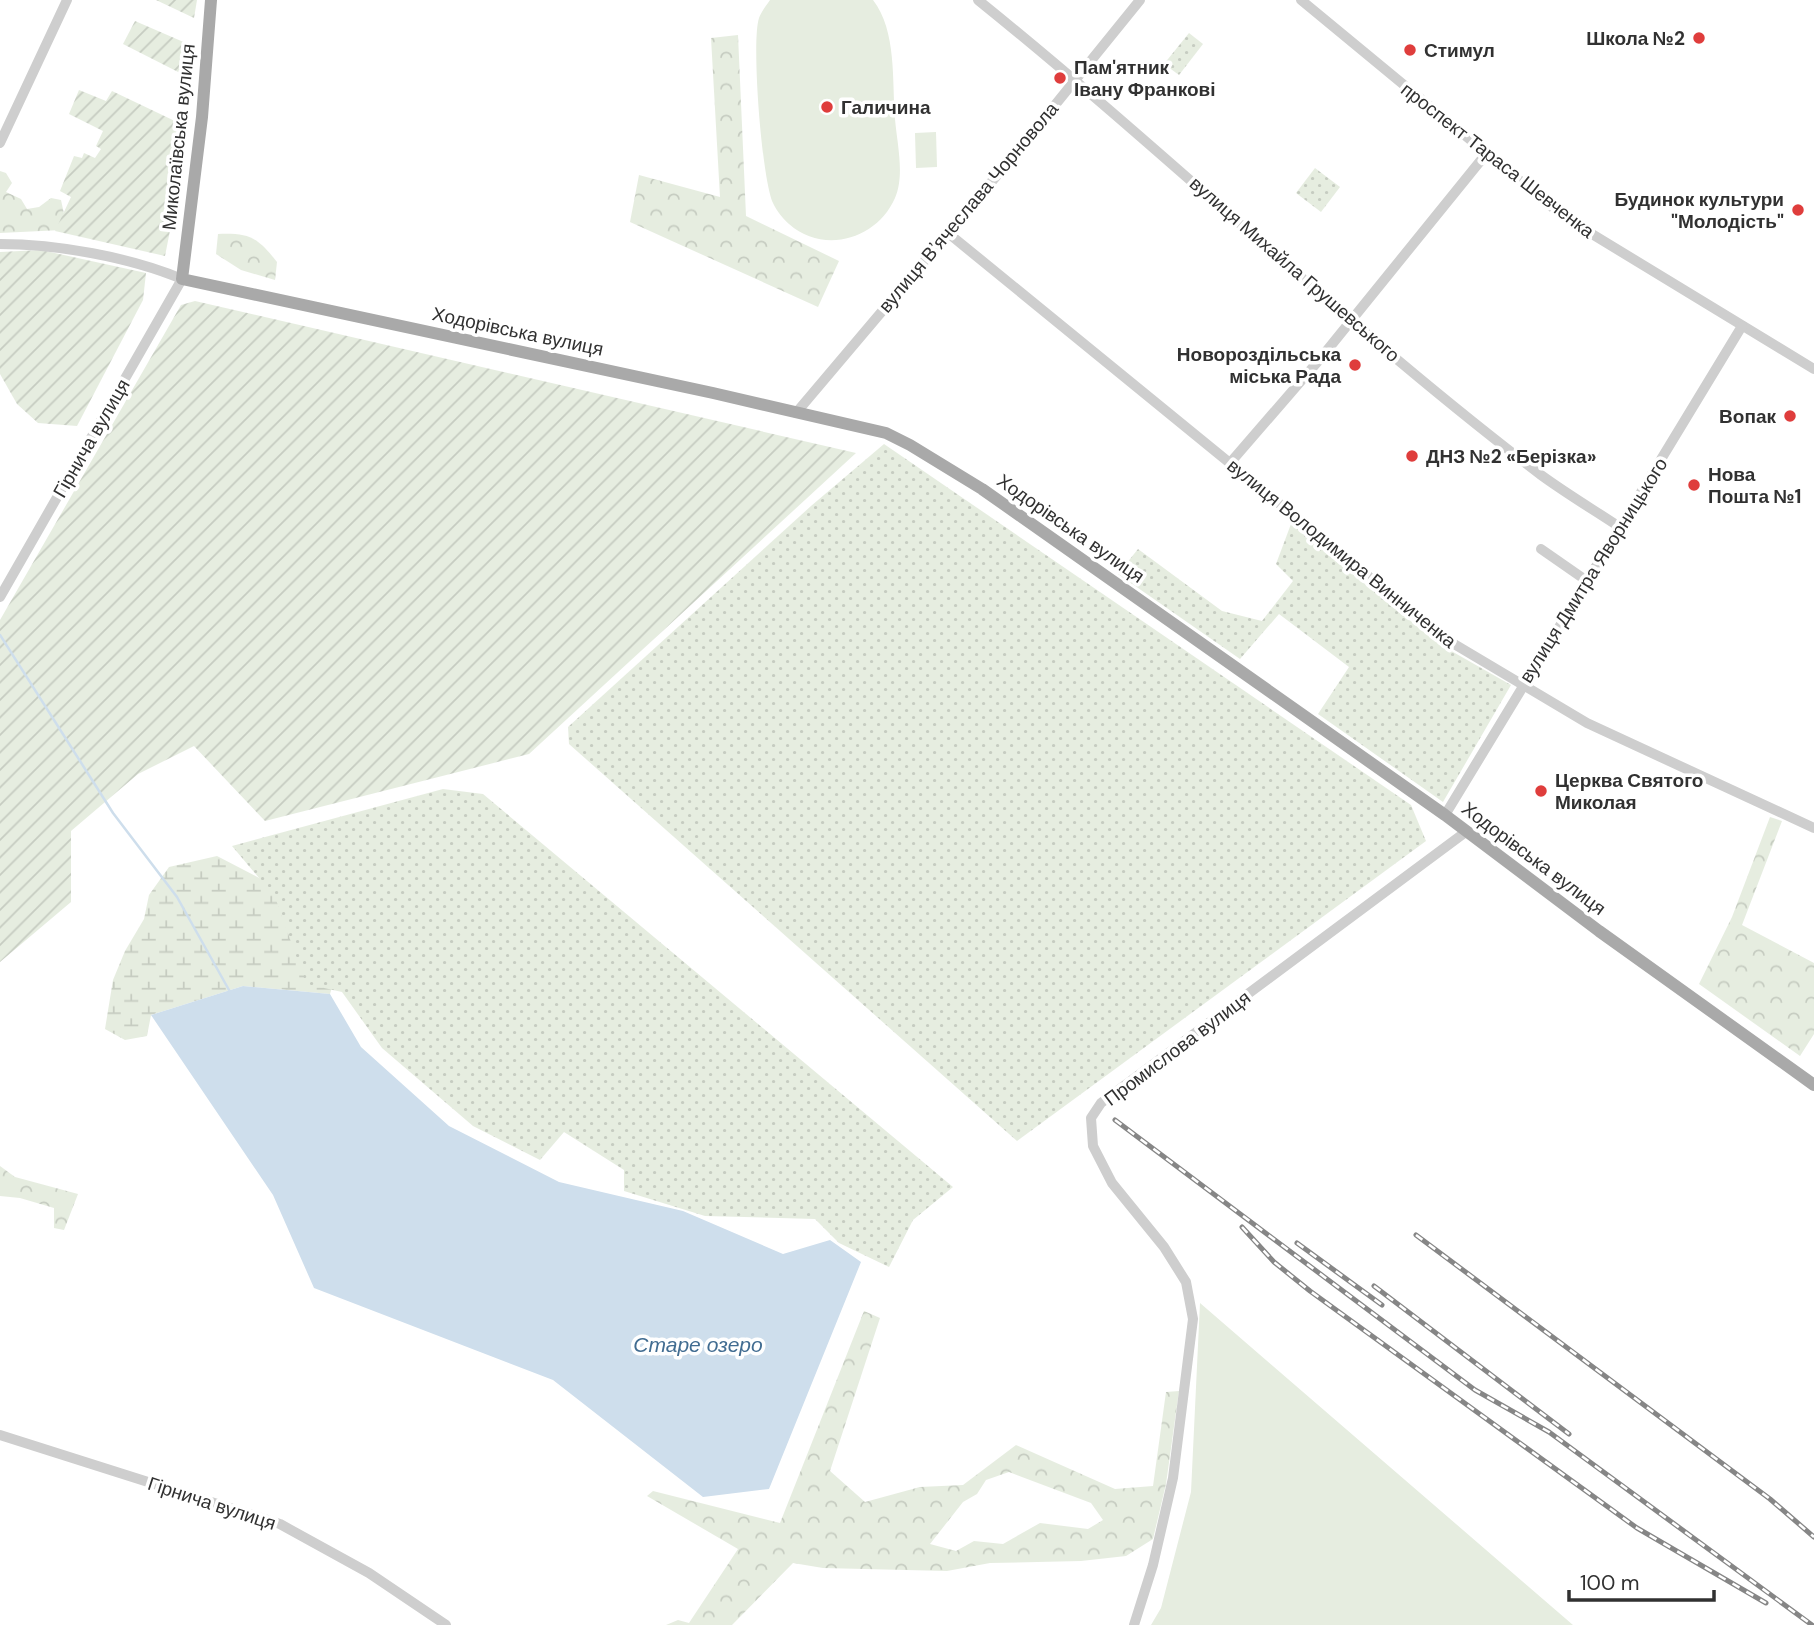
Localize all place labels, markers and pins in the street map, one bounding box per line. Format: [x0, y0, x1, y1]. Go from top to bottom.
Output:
place label: Школа №2 [1586, 26, 1685, 51]
marker: Школа №2 [1691, 30, 1707, 46]
place label: Стимул [1424, 38, 1495, 63]
marker: Стимул [1402, 42, 1418, 58]
place label: Пам'ятник Івану Франкові [1074, 55, 1215, 102]
marker: Пам'ятник Івану Франкові [1052, 70, 1068, 86]
place label: Галичина [841, 95, 931, 120]
marker: Галичина [819, 99, 835, 115]
place label: Будинок культури "Молодість" [1614, 187, 1784, 234]
marker: Будинок культури "Молодість" [1790, 202, 1806, 218]
place label: Новороздільська міська Рада [1177, 342, 1341, 389]
marker: Новороздільська міська Рада [1347, 357, 1363, 373]
place label: Вопак [1719, 404, 1776, 429]
marker: Вопак [1782, 408, 1798, 424]
place label: ДНЗ №2 «Берізка» [1426, 444, 1596, 469]
marker: ДНЗ №2 «Берізка» [1404, 448, 1420, 464]
place label: Нова Пошта №1 [1708, 462, 1802, 509]
marker: Нова Пошта №1 [1686, 477, 1702, 493]
place label: Церква Святого Миколая [1555, 768, 1703, 815]
marker: Церква Святого Миколая [1533, 783, 1549, 799]

